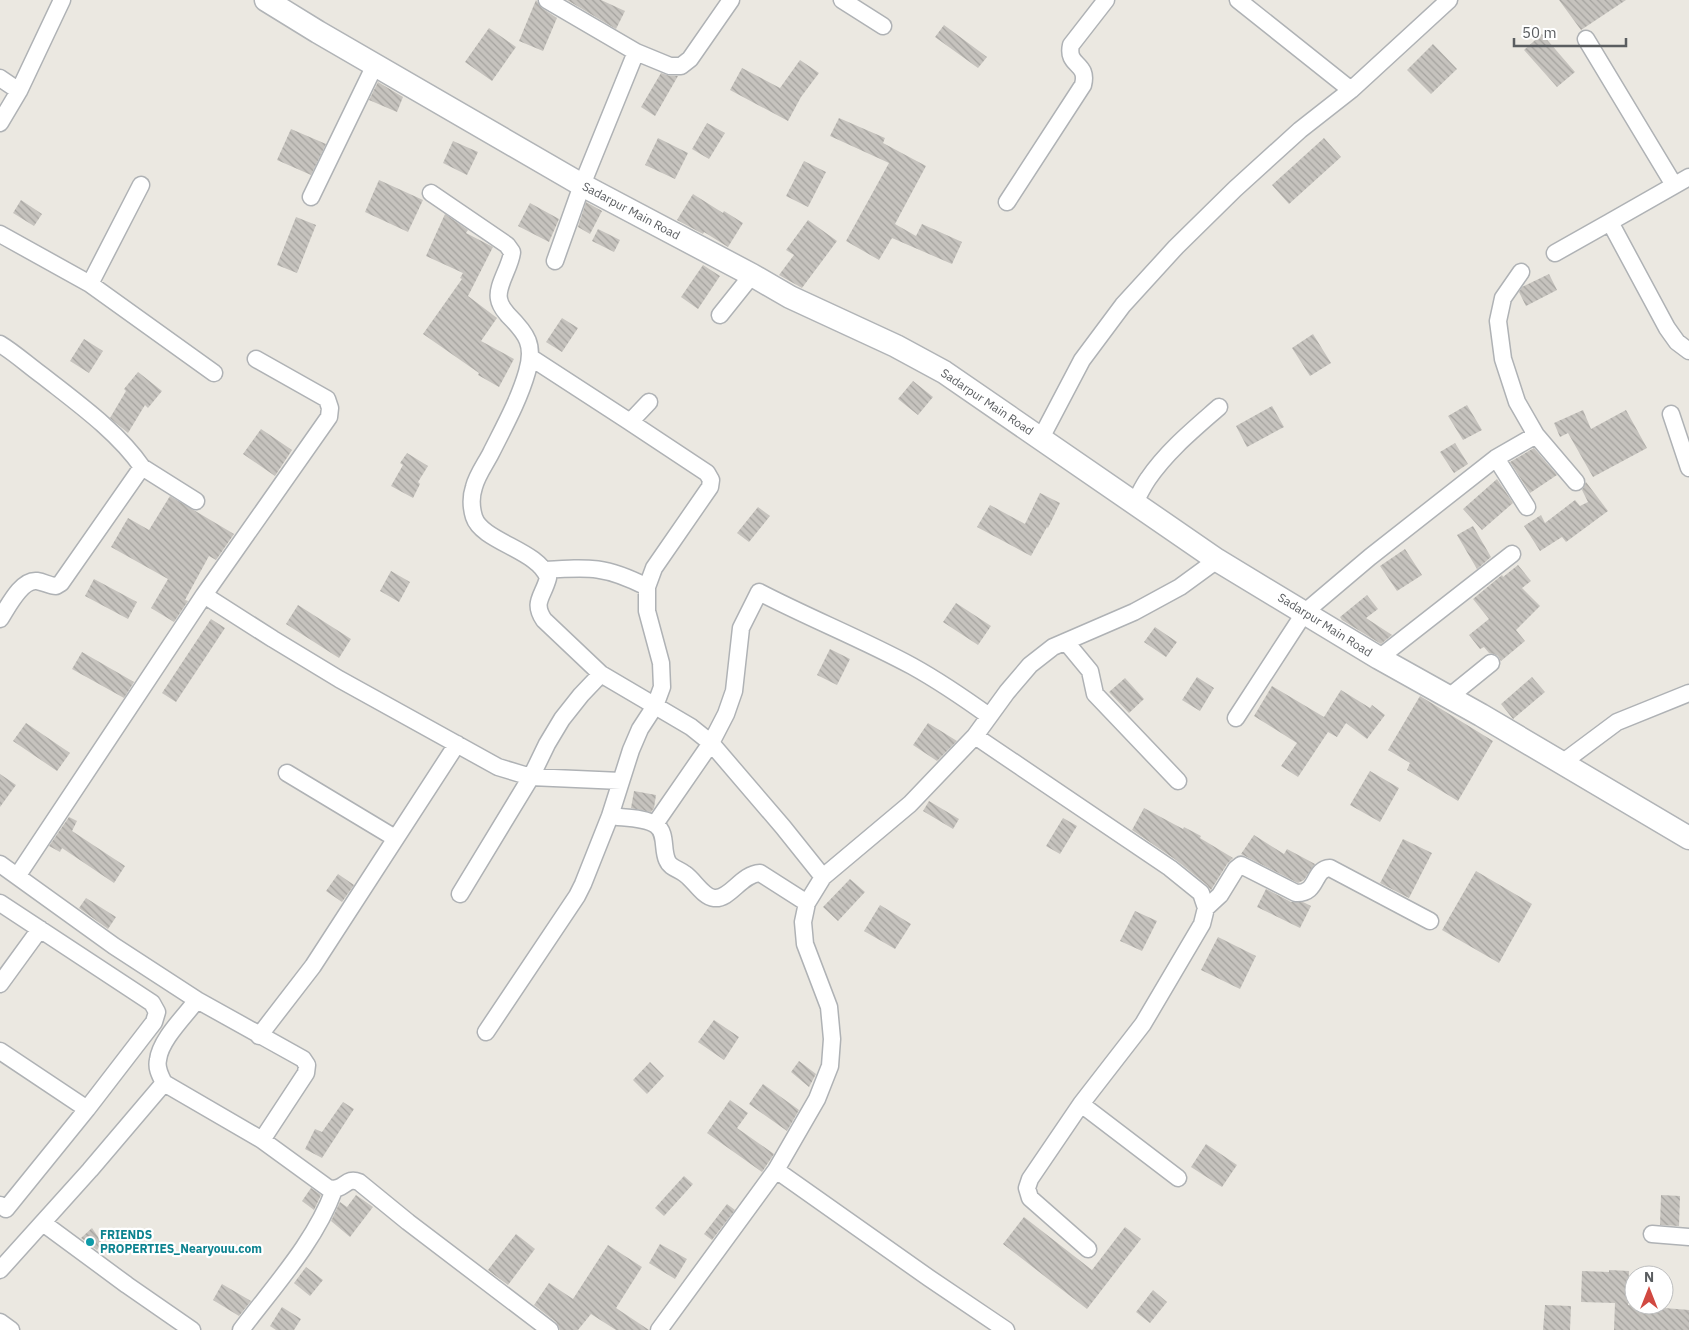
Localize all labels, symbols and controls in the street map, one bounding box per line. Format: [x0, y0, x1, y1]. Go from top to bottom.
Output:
scale bar [1514, 15, 1626, 47]
text: 50 m [1522, 23, 1557, 42]
street label: Sadarpur Main Road [580, 178, 683, 243]
street label: Sadarpur Main Road [938, 365, 1036, 438]
street label: Sadarpur Main Road [1275, 589, 1375, 660]
place label: FRIENDS PROPERTIES_Nearyouu.com [100, 1227, 262, 1256]
marker: FRIENDS PROPERTIES_Nearyouu.com [84, 1236, 96, 1248]
north arrow [1624, 1265, 1674, 1315]
text: N [1644, 1268, 1654, 1286]

